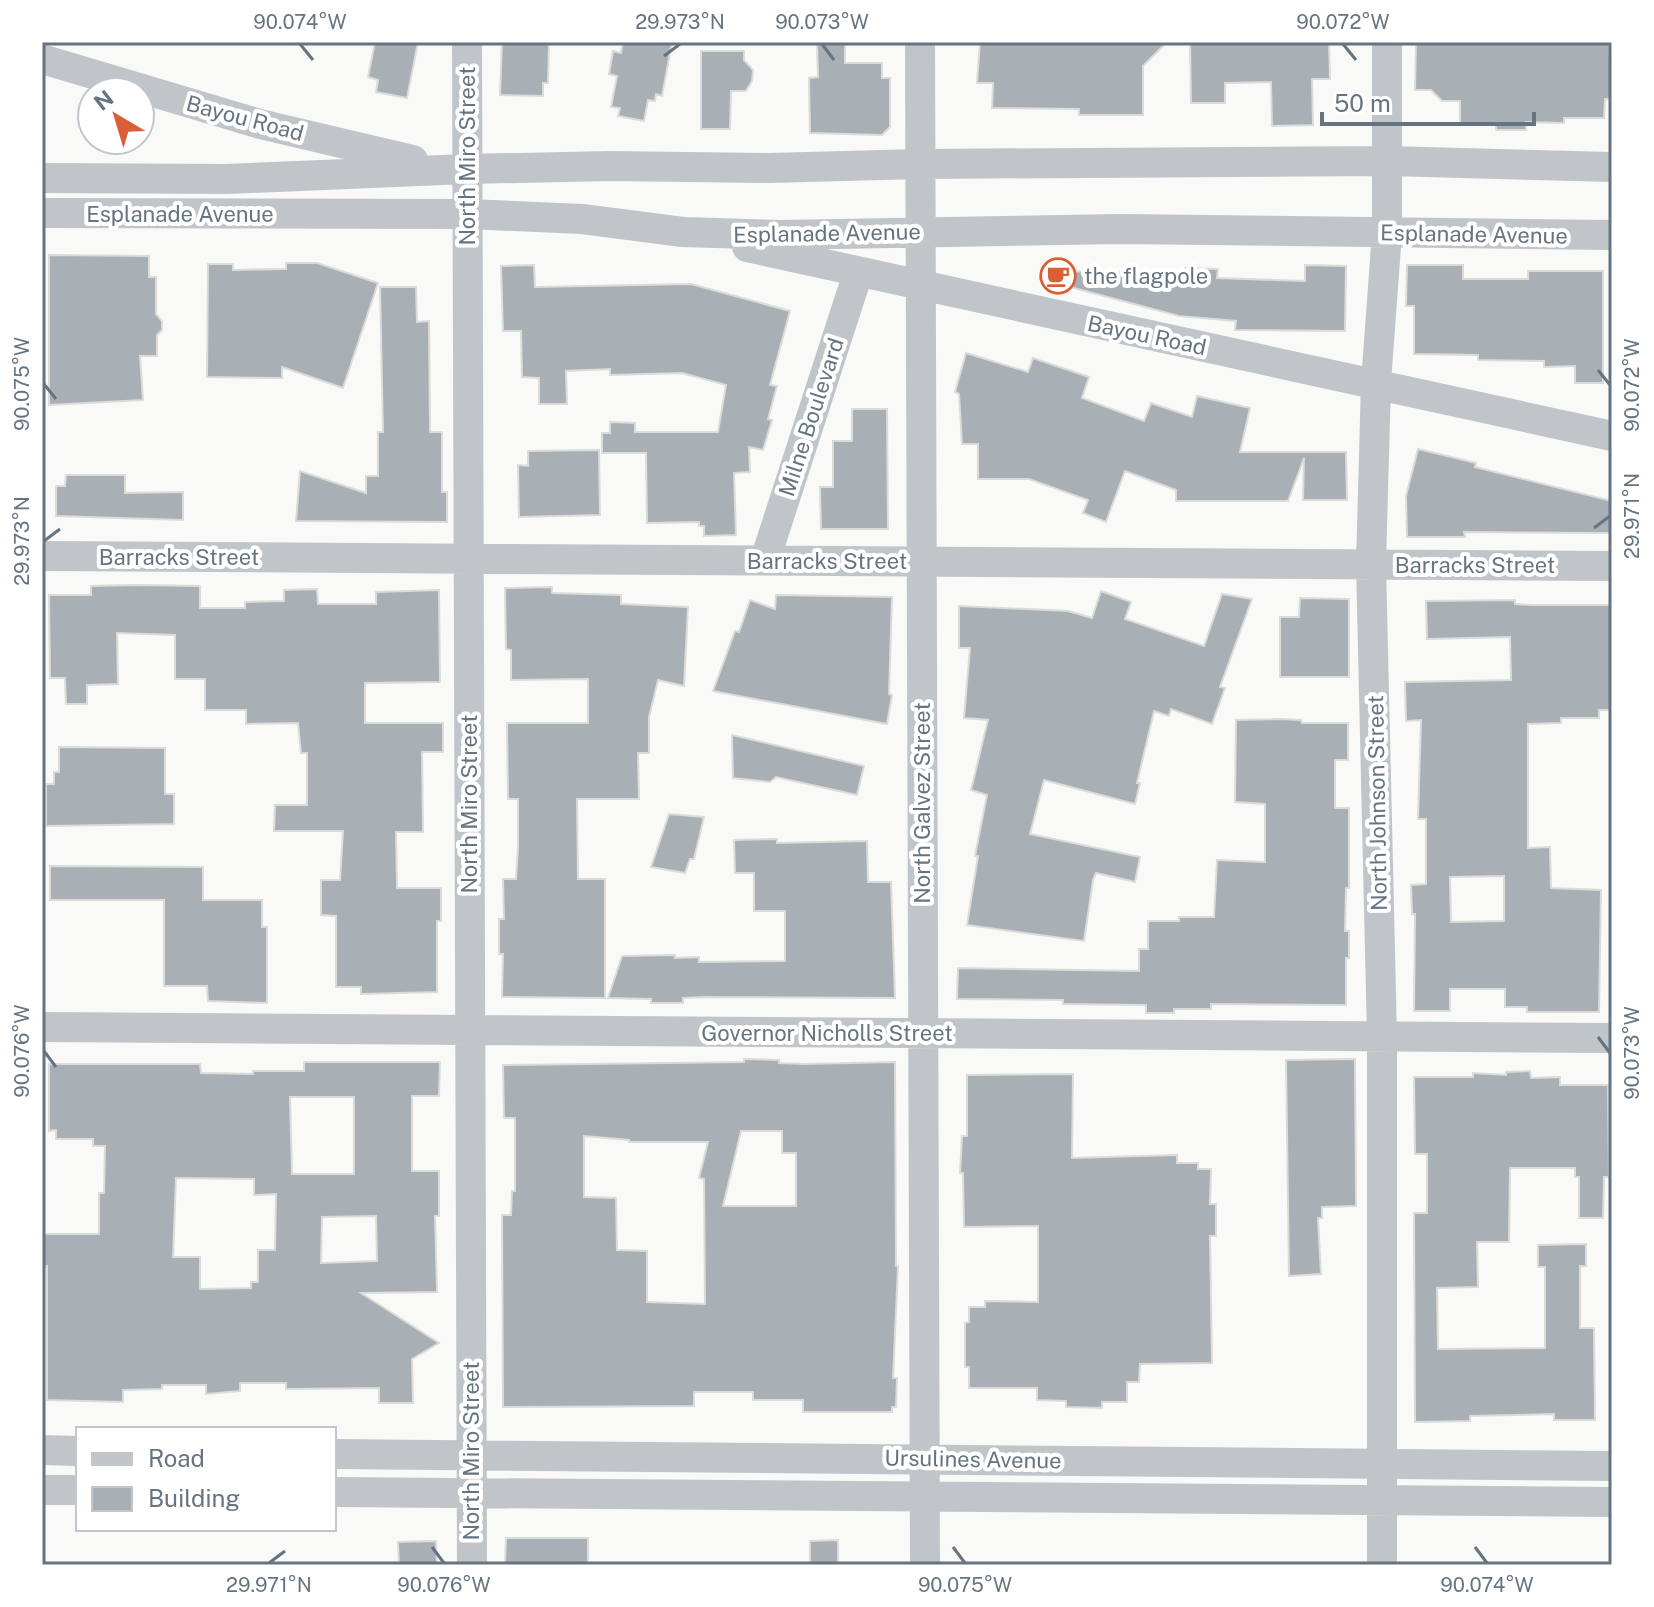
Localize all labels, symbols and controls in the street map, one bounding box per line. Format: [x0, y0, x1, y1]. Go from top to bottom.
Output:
text: 90.074°W [253, 10, 347, 34]
text: 29.973°N [635, 10, 725, 34]
text: 90.073°W [775, 10, 869, 34]
text: 90.072°W [1296, 10, 1390, 34]
street label: North Miro Street [454, 66, 480, 246]
north arrow [76, 76, 156, 156]
scale bar [1322, 76, 1534, 126]
text: N [89, 85, 118, 116]
text: 50 m [1334, 89, 1391, 117]
street label: Bayou Road [183, 90, 307, 146]
street label: Esplanade Avenue [86, 201, 274, 227]
street label: Esplanade Avenue [733, 218, 921, 248]
street label: Esplanade Avenue [1380, 219, 1568, 249]
cafe icon: the flagpole [1039, 257, 1077, 295]
place label: the flagpole [1084, 263, 1208, 289]
street label: Bayou Road [1085, 310, 1209, 360]
street label: Milne Boulevard [773, 335, 849, 499]
text: 90.075°W [10, 337, 34, 431]
text: 90.072°W [1620, 338, 1644, 432]
text: 29.971°N [1620, 473, 1644, 559]
text: 29.973°N [10, 496, 34, 586]
street label: Barracks Street [99, 544, 259, 570]
street label: Barracks Street [747, 548, 907, 574]
street label: Barracks Street [1395, 552, 1555, 578]
street label: North Johnson Street [1362, 695, 1392, 911]
street label: North Galvez Street [909, 702, 935, 904]
street label: North Miro Street [456, 714, 482, 894]
text: 90.076°W [10, 1004, 34, 1098]
text: 90.073°W [1620, 1006, 1644, 1100]
street label: Governor Nicholls Street [701, 1020, 953, 1046]
street label: North Miro Street [458, 1361, 484, 1541]
legend [76, 1427, 336, 1531]
text: Road [148, 1444, 205, 1472]
street label: Ursulines Avenue [884, 1444, 1062, 1474]
text: Building [148, 1484, 240, 1512]
text: 29.971°N [226, 1573, 312, 1597]
text: 90.076°W [397, 1573, 491, 1597]
text: 90.075°W [918, 1573, 1012, 1597]
text: 90.074°W [1440, 1573, 1534, 1597]

